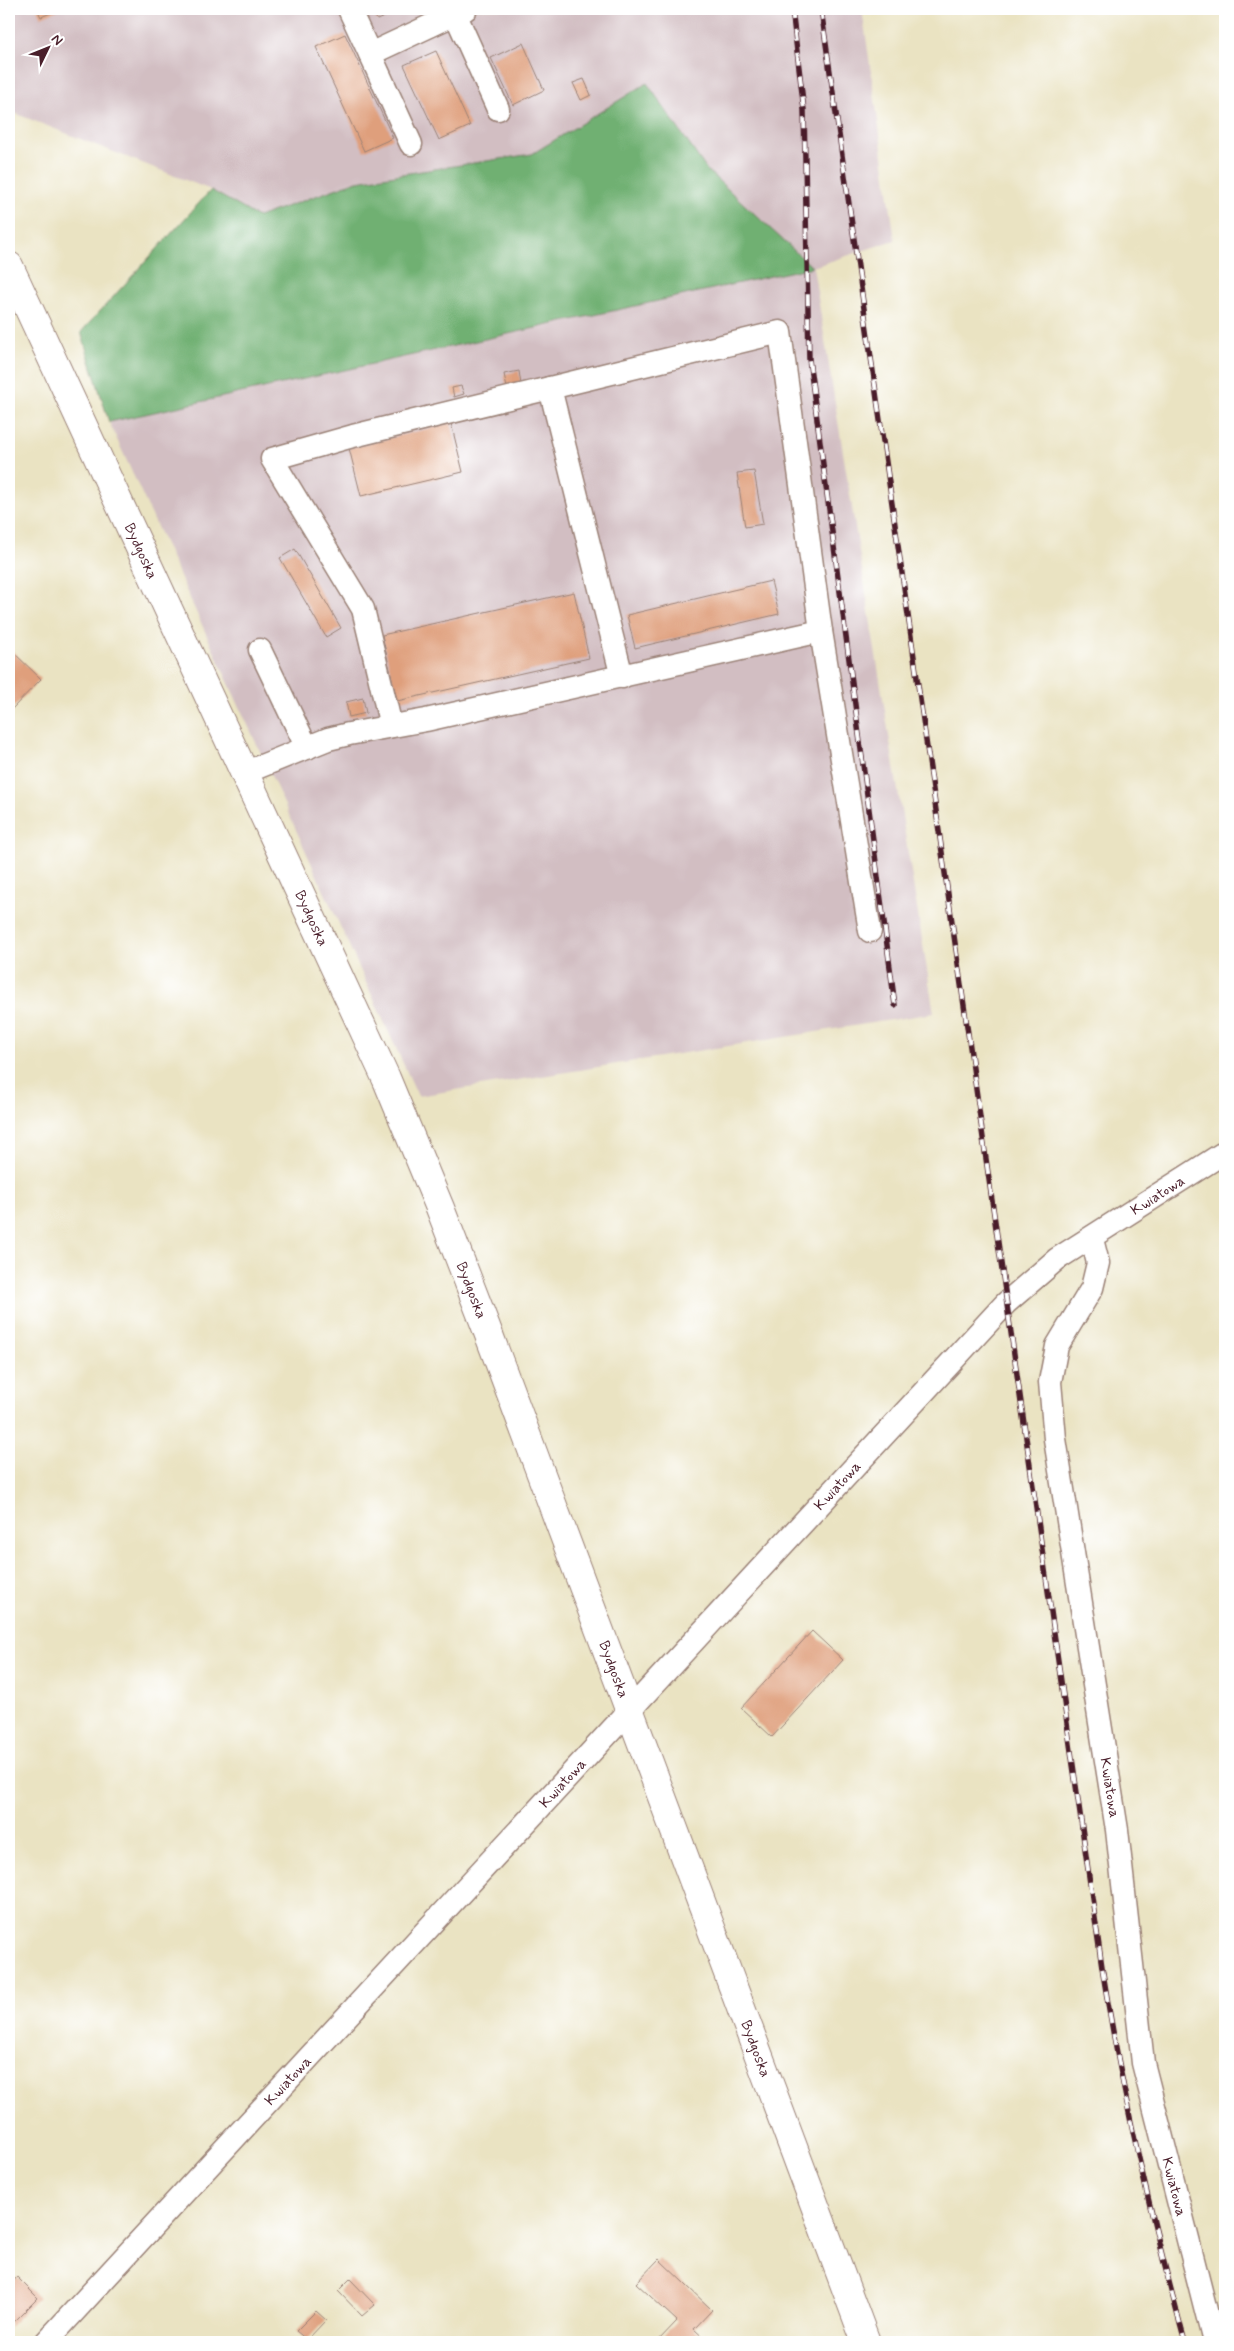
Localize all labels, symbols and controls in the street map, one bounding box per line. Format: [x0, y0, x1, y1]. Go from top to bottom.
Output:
north arrow [22, 22, 72, 72]
text: N [47, 30, 67, 49]
street label: Bydgoska [119, 520, 162, 582]
street label: Bydgoska [289, 887, 332, 950]
street label: Kwiatowa [1127, 1171, 1189, 1221]
street label: Bydgoska [451, 1259, 491, 1322]
street label: Kwiatowa [810, 1457, 866, 1515]
street label: Bydgoska [593, 1638, 633, 1701]
street label: Kwiatowa [535, 1754, 591, 1813]
street label: Kwiatowa [1095, 1756, 1124, 1820]
street label: Bydgoska [735, 2018, 775, 2080]
street label: Kwiatowa [260, 2052, 316, 2110]
street label: Kwiatowa [1156, 2155, 1191, 2219]

